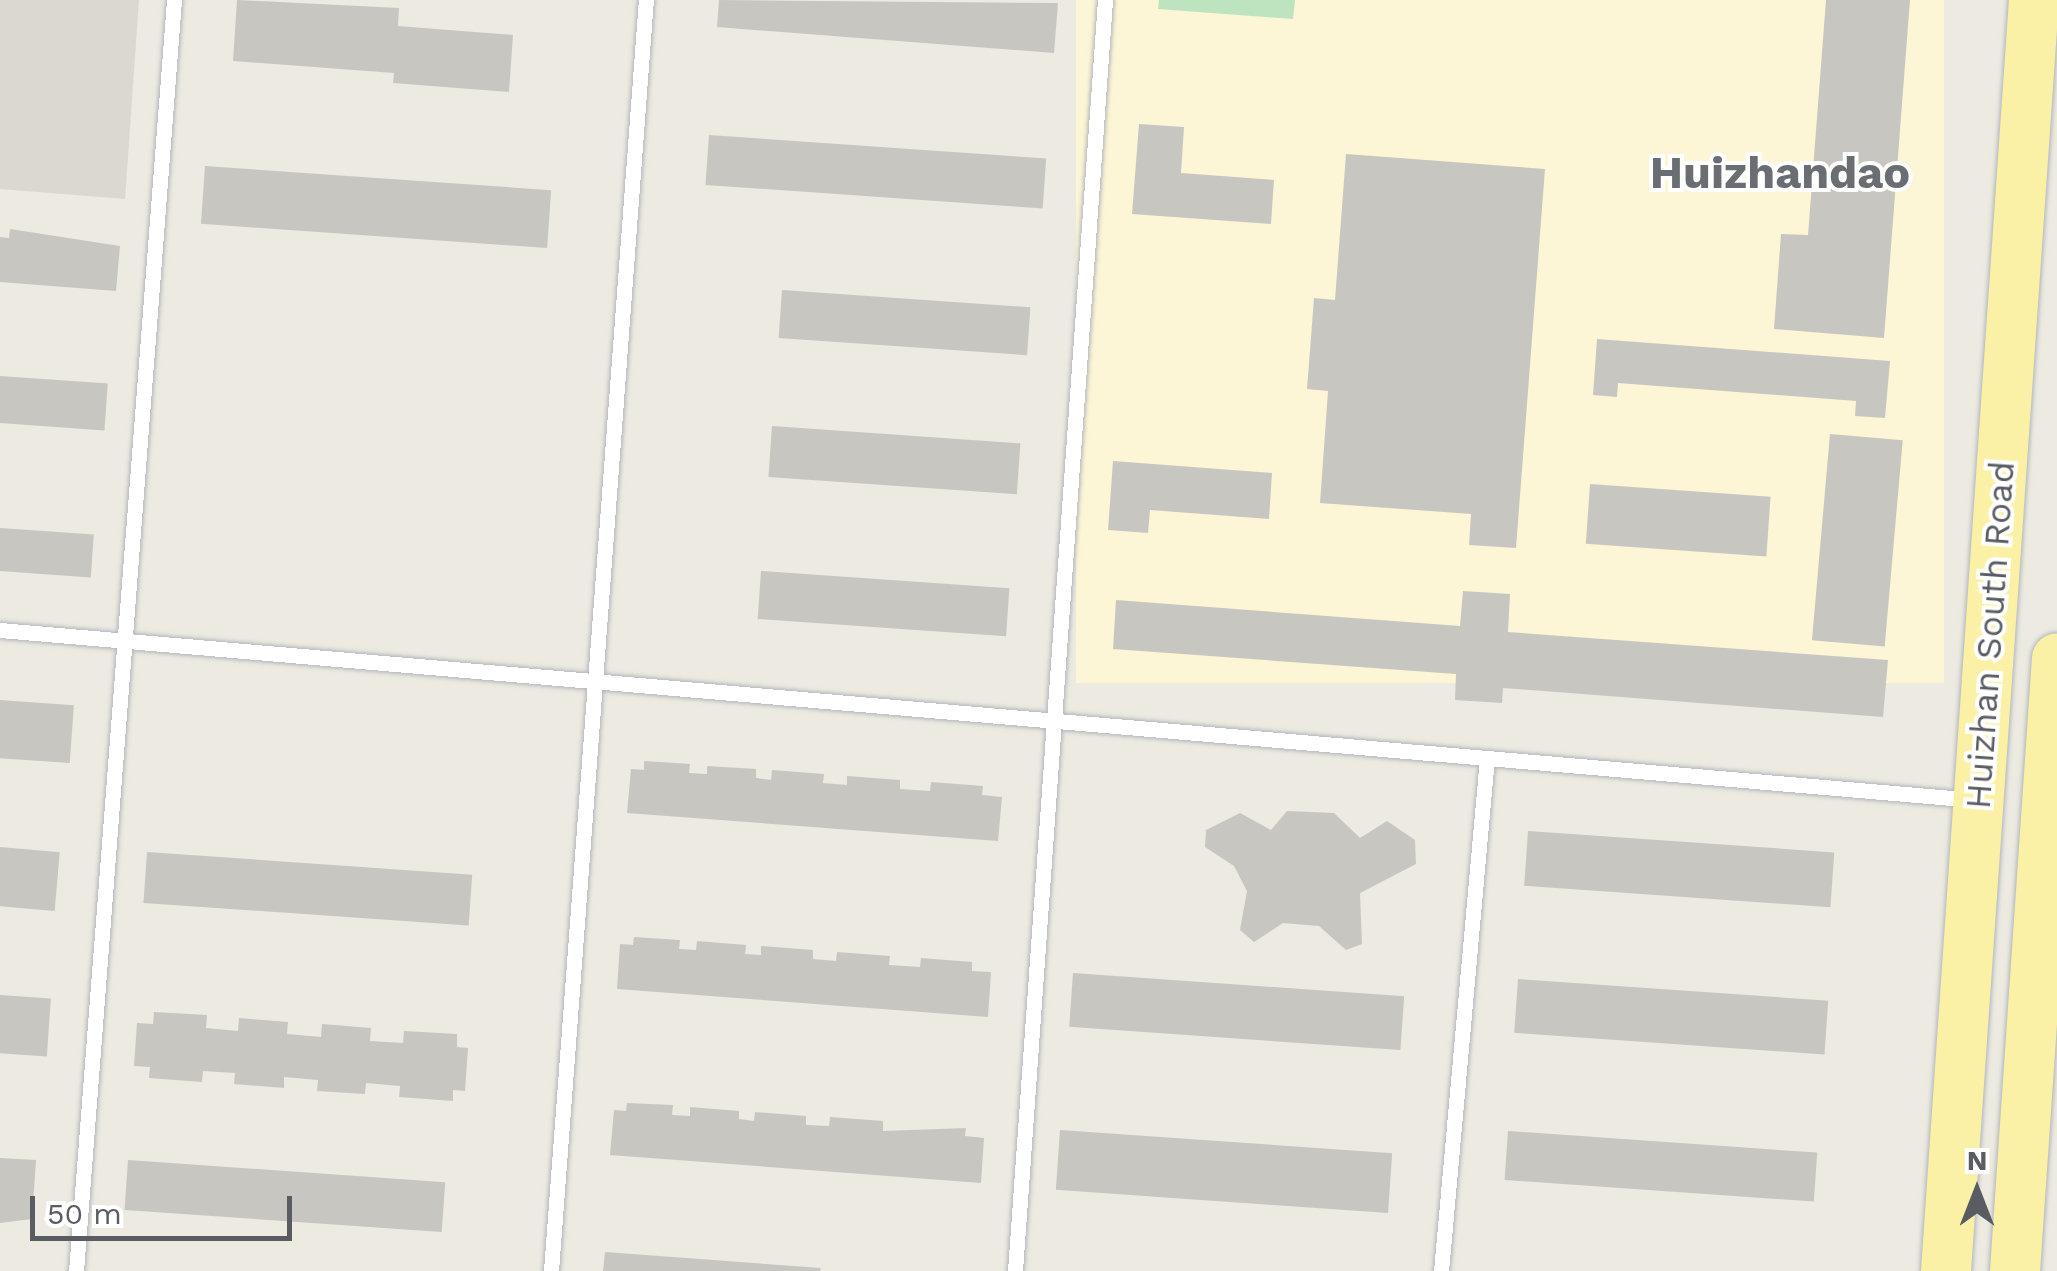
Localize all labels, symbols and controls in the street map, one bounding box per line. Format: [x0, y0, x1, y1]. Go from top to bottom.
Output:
district label: Huizhandao [1650, 146, 1910, 200]
street label: Huizhan South Road [1957, 460, 2023, 810]
north arrow [1927, 1141, 2027, 1241]
text: N [1967, 1144, 1987, 1177]
scale bar [35, 1176, 298, 1238]
text: 50 m [47, 1196, 122, 1231]

